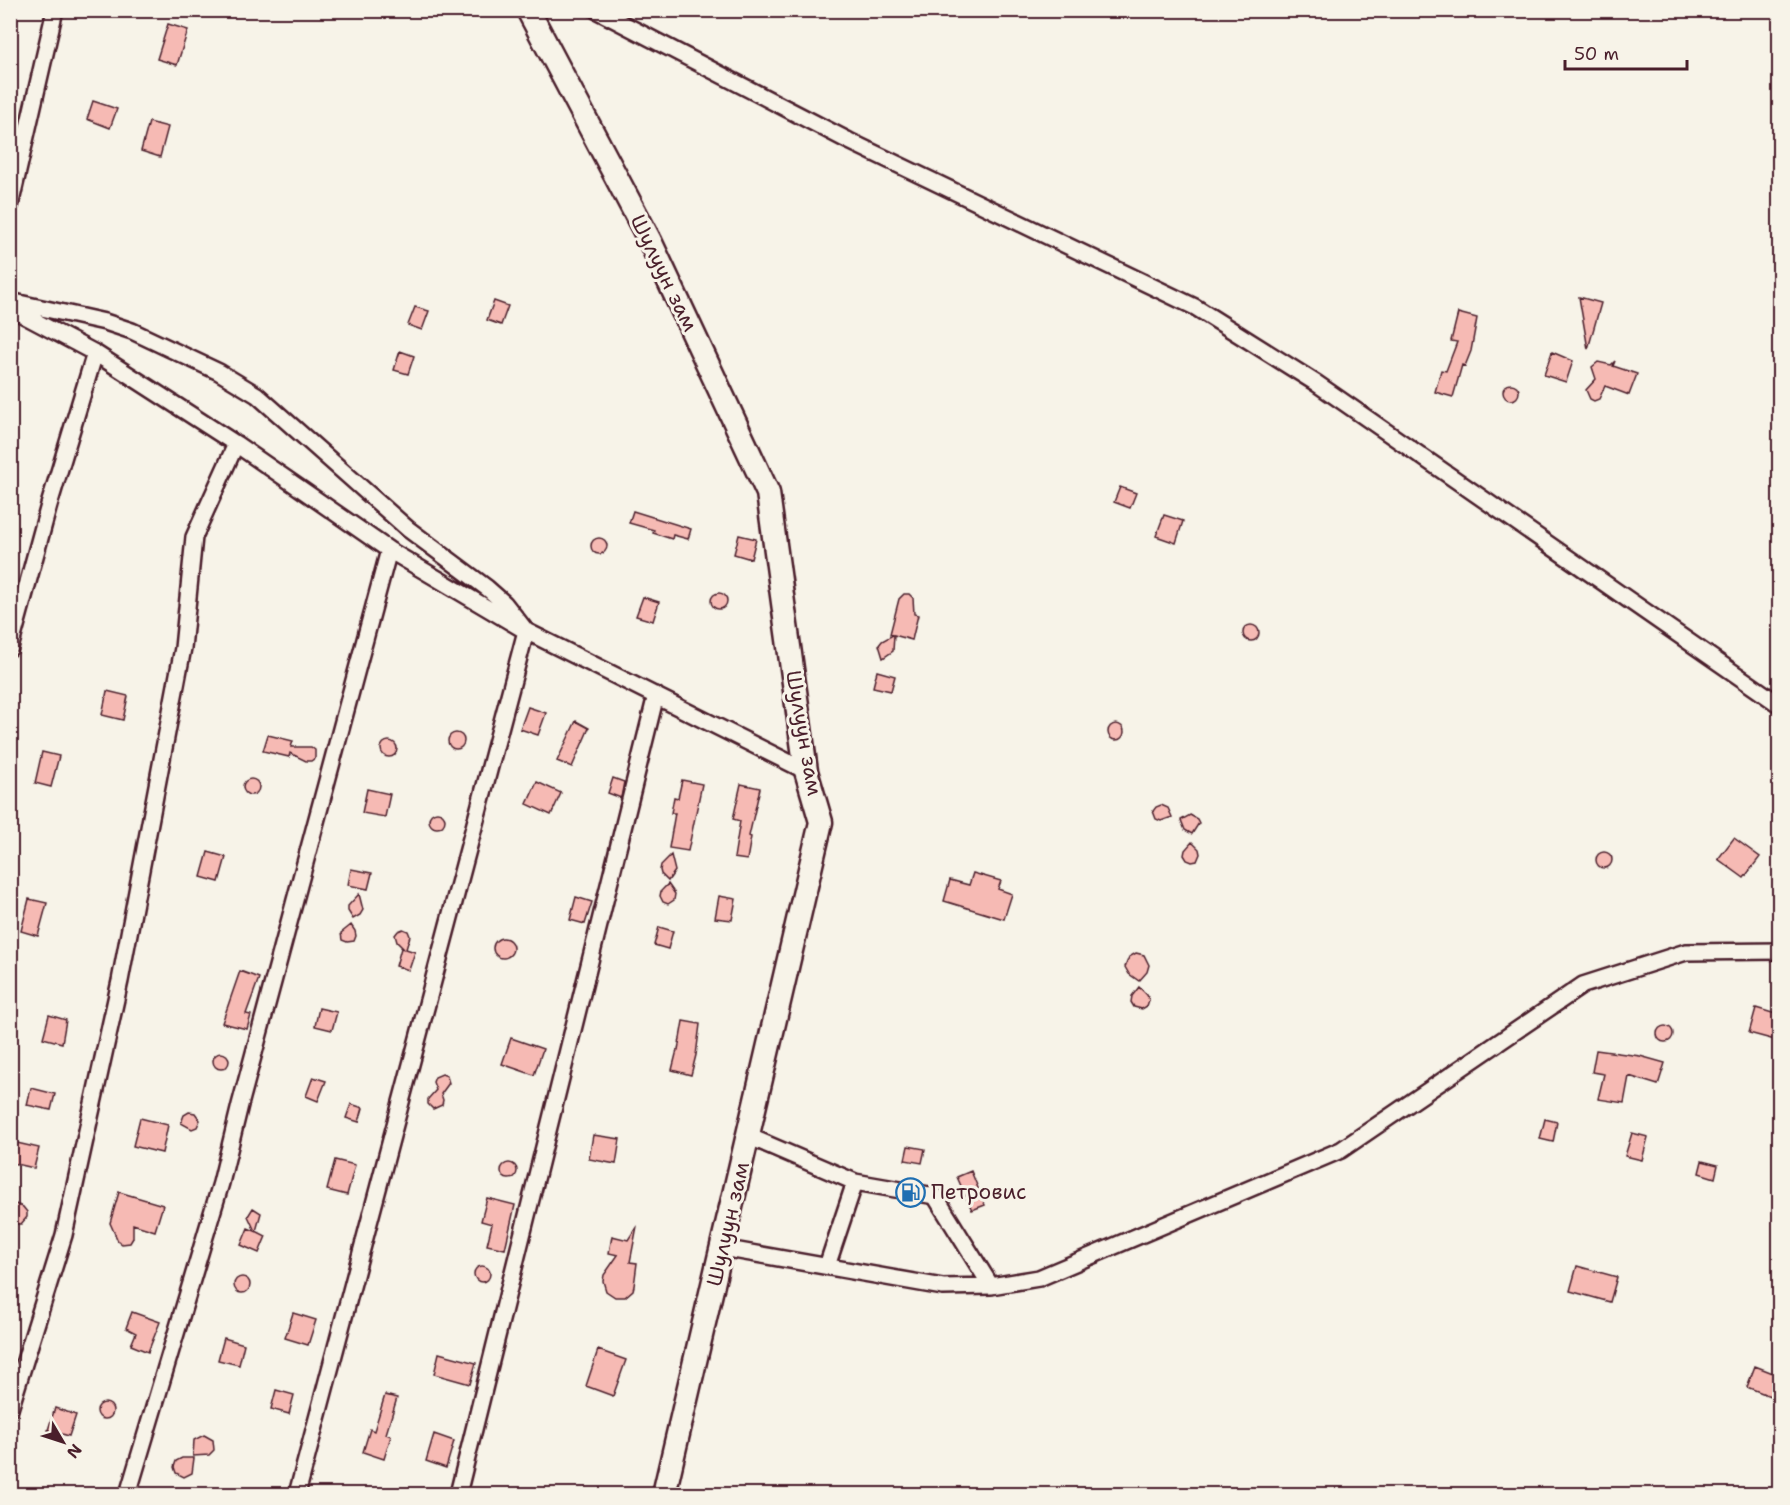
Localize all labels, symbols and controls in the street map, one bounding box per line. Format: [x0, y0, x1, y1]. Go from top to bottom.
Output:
scale bar [1565, 33, 1686, 71]
text: 50 m [1574, 42, 1619, 66]
street label: Шулуун зам [624, 210, 704, 336]
street label: Шулуун зам [779, 668, 829, 798]
street label: Шулуун зам [700, 1159, 756, 1289]
fuel station icon: Петровис [894, 1176, 926, 1208]
place label: Петровис [931, 1178, 1027, 1206]
north arrow [33, 1412, 93, 1472]
text: N [62, 1440, 86, 1463]

